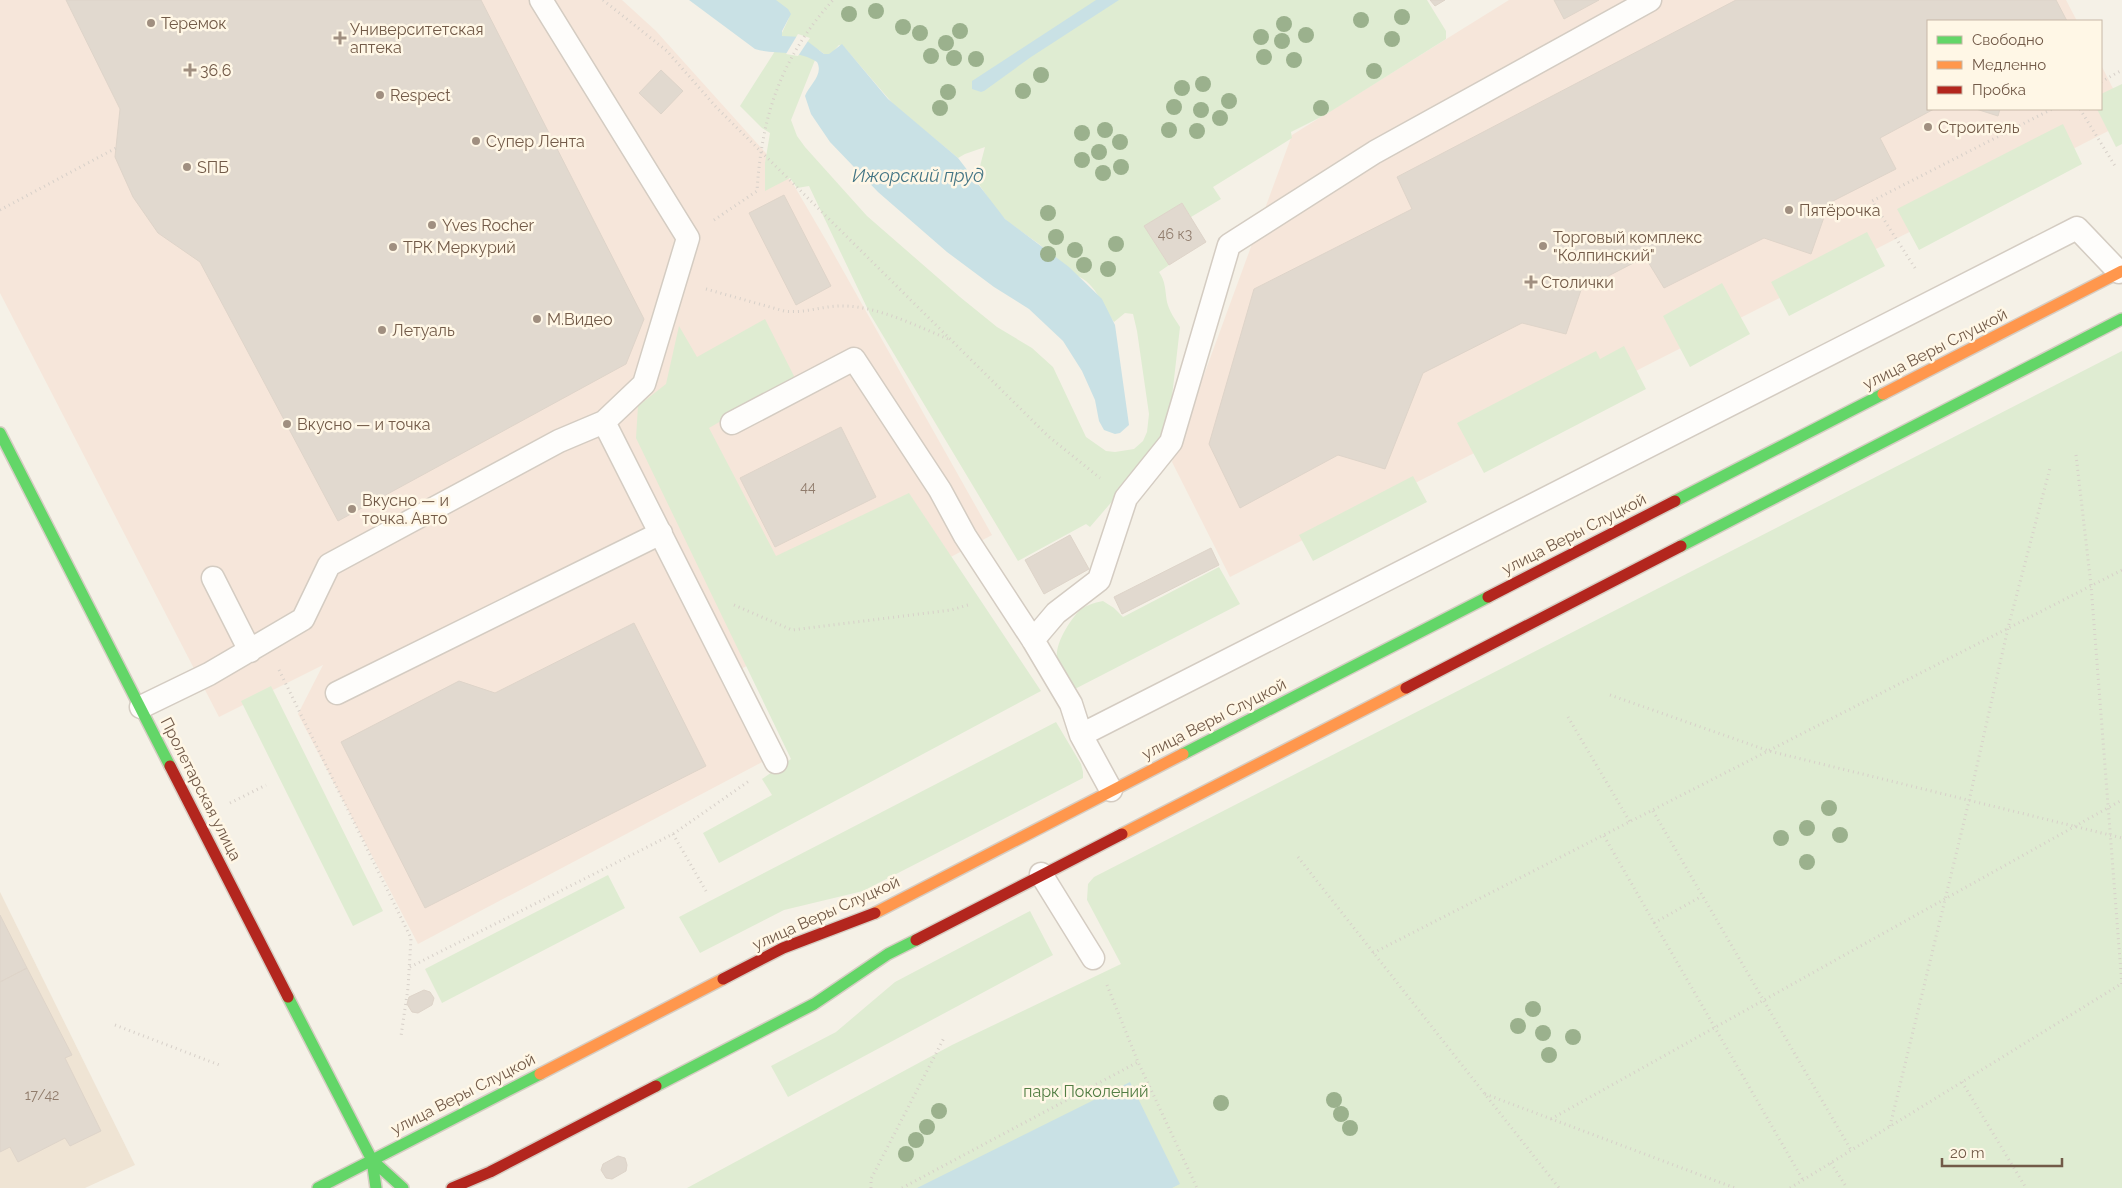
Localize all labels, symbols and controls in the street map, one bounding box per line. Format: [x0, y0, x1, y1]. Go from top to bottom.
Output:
place label: Теремок [161, 14, 227, 33]
marker: Теремок [145, 17, 157, 29]
place label: Университетская аптека [350, 20, 484, 57]
legend [1927, 20, 2102, 110]
text: Свободно [1972, 31, 2044, 49]
marker: Университетская аптека [334, 32, 346, 44]
text: Медленно [1972, 56, 2046, 74]
place label: 36,6 [200, 61, 231, 80]
marker: 36,6 [184, 64, 196, 76]
text: Пробка [1972, 81, 2026, 99]
place label: Respect [390, 86, 451, 105]
marker: Respect [374, 89, 386, 101]
place label: Строитель [1938, 118, 2020, 137]
marker: Строитель [1922, 121, 1934, 133]
place label: Супер Лента [486, 132, 585, 151]
marker: Супер Лента [470, 135, 482, 147]
place label: SПБ [197, 158, 229, 177]
marker: SПБ [181, 161, 193, 173]
water label: Ижорский пруд [852, 165, 984, 186]
place label: Пятёрочка [1799, 201, 1880, 220]
marker: Пятёрочка [1783, 204, 1795, 216]
place label: Yves Rocher [442, 216, 534, 235]
marker: Yves Rocher [426, 219, 438, 231]
house number: 46 к3 [1158, 226, 1192, 242]
place label: Торговый комплекс "Колпинский" [1553, 228, 1702, 265]
place label: ТРК Меркурий [403, 238, 516, 257]
marker: Торговый комплекс "Колпинский" [1537, 240, 1549, 252]
marker: ТРК Меркурий [387, 241, 399, 253]
place label: Столички [1541, 273, 1614, 292]
marker: Столички [1525, 276, 1537, 288]
street label: улица Веры Слуцкой [1860, 304, 2010, 394]
place label: М.Видео [547, 310, 612, 329]
marker: М.Видео [531, 313, 543, 325]
place label: Летуаль [392, 321, 455, 340]
marker: Летуаль [376, 324, 388, 336]
place label: Вкусно — и точка [297, 415, 431, 434]
marker: Вкусно — и точка [281, 418, 293, 430]
house number: 44 [800, 479, 816, 495]
street label: улица Веры Слуцкой [1499, 489, 1649, 579]
place label: Вкусно — и точка. Авто [362, 491, 449, 528]
marker: Вкусно — и точка. Авто [346, 503, 358, 515]
street label: улица Веры Слуцкой [1139, 674, 1289, 764]
street label: Пролетарская улица [157, 714, 245, 864]
street label: улица Веры Слуцкой [749, 872, 903, 954]
street label: улица Веры Слуцкой [388, 1049, 538, 1139]
park label: парк Поколений [1023, 1082, 1149, 1101]
house number: 17/42 [25, 1087, 59, 1103]
scale bar [1942, 1136, 2062, 1168]
text: 20 m [1950, 1144, 1985, 1162]

